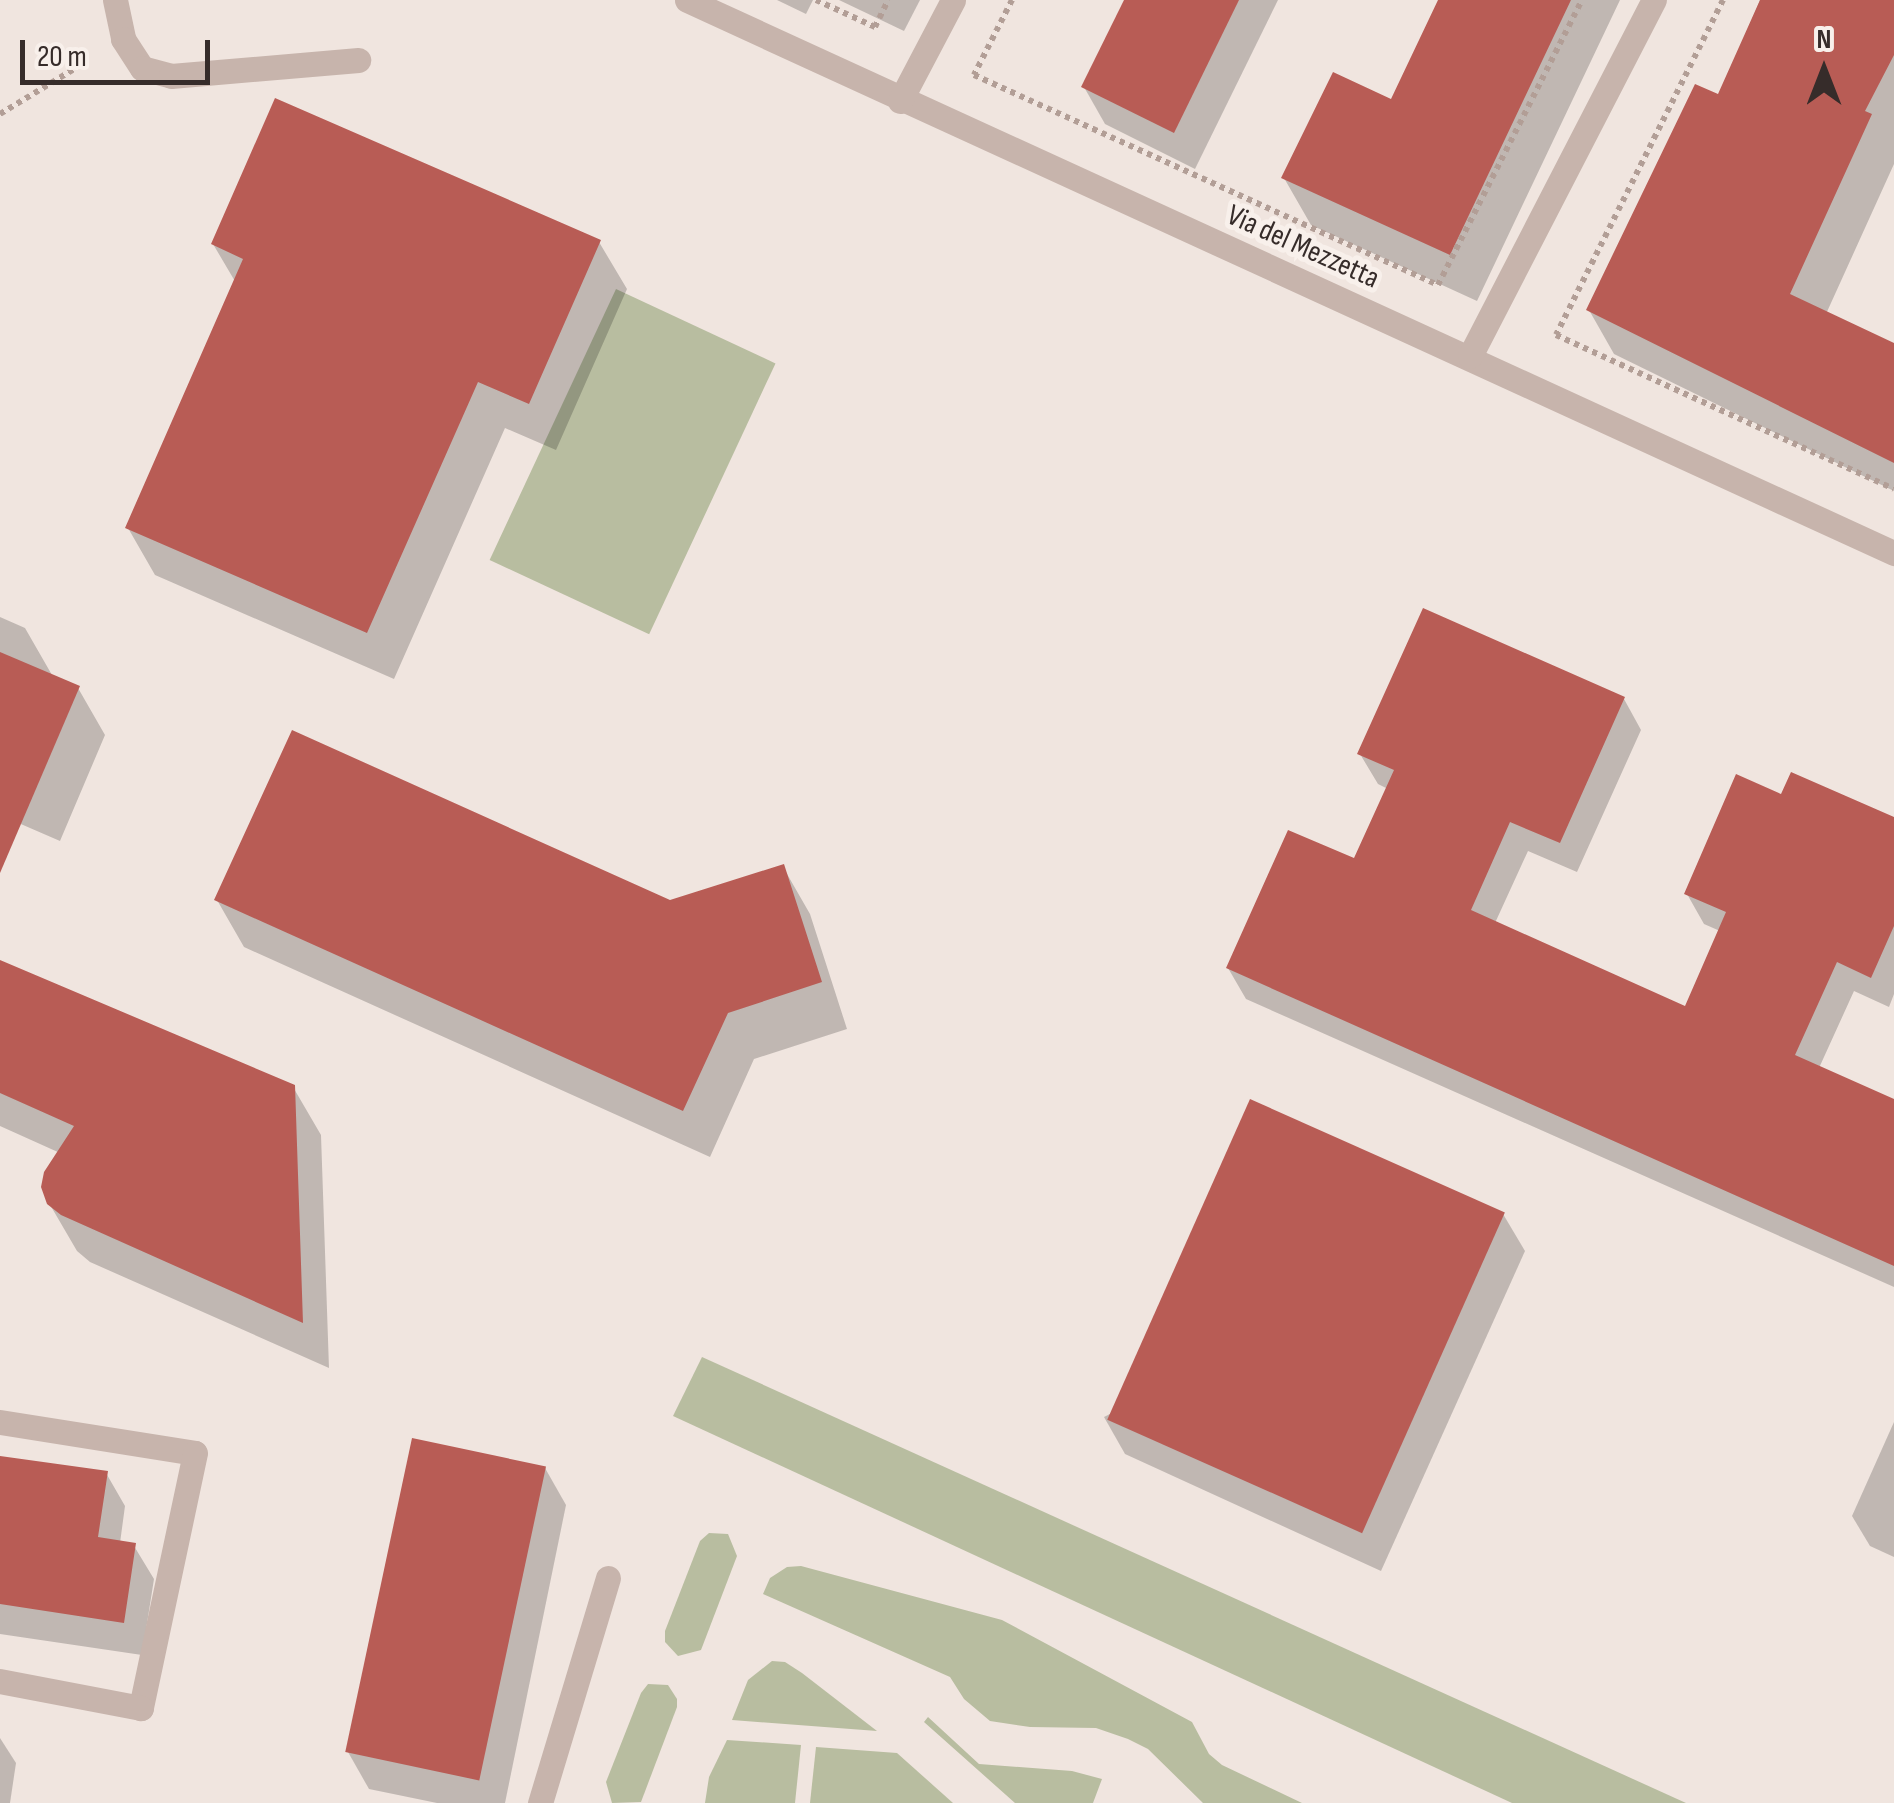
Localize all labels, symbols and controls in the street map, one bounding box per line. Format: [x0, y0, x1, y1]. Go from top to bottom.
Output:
scale bar [25, 20, 215, 82]
north arrow [1774, 20, 1874, 120]
text: N [1817, 23, 1831, 56]
text: 20 m [37, 39, 87, 75]
street label: Via del Mezzetta [1221, 197, 1385, 297]

